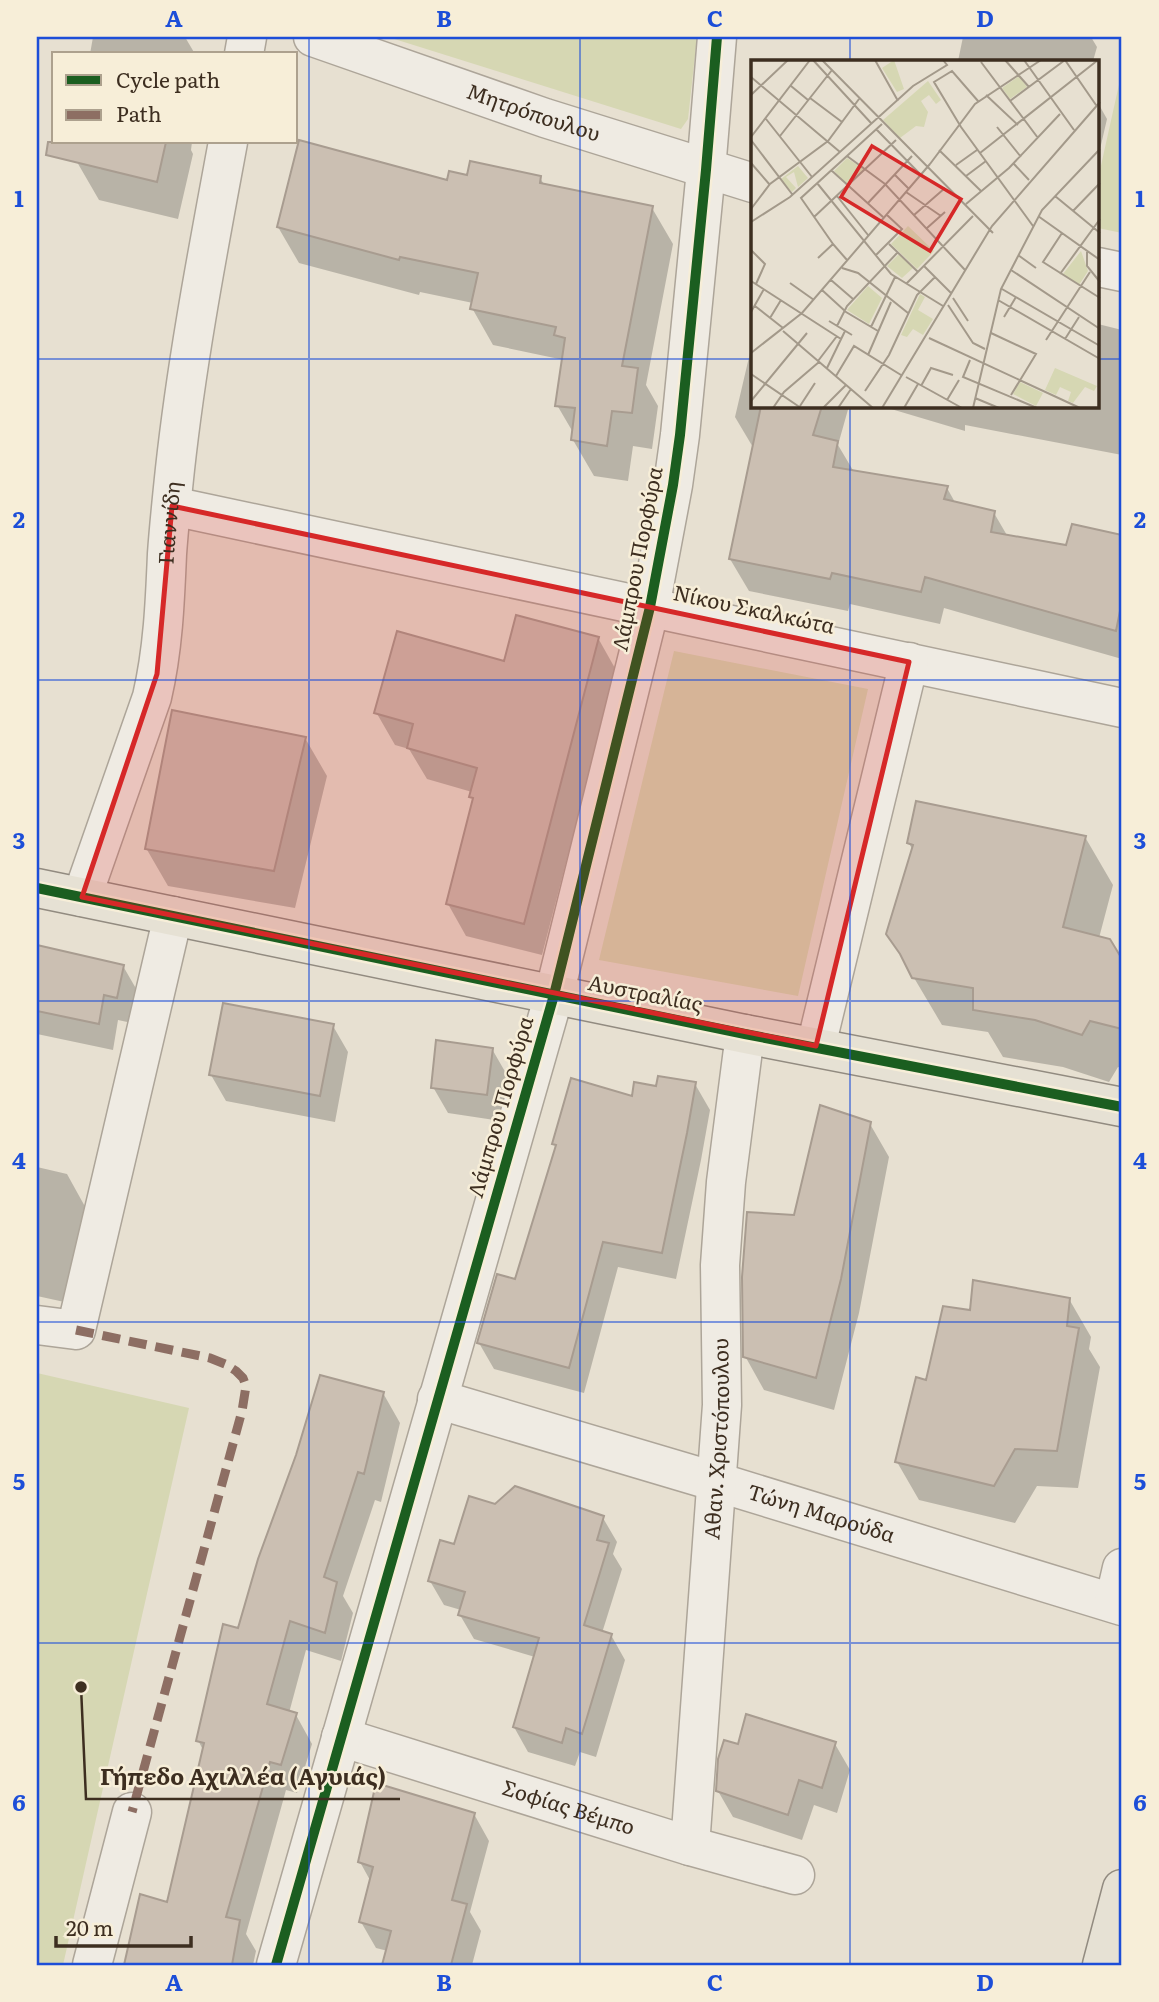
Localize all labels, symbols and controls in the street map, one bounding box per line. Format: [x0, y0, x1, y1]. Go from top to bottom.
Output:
text: A [165, 0, 183, 34]
text: B [436, 0, 452, 34]
text: C [707, 0, 723, 34]
text: D [976, 0, 994, 34]
legend [52, 52, 298, 144]
inset map [751, 60, 1100, 408]
text: Cycle path [116, 63, 220, 94]
street label: Μητρόπουλου [463, 74, 605, 147]
text: Path [116, 97, 162, 128]
text: 1 [14, 180, 24, 214]
text: 1 [1135, 180, 1145, 214]
street label: Λάμπρου Πορφύρα [602, 464, 669, 653]
street label: Γιαννίδη [149, 480, 187, 565]
text: 2 [13, 501, 25, 535]
text: 2 [1134, 501, 1146, 535]
street label: Νίκου Σκαλκώτα [671, 575, 838, 640]
text: 3 [13, 822, 25, 856]
text: 3 [1134, 822, 1146, 856]
street label: Αυστραλίας [586, 965, 705, 1018]
street label: Λάμπρου Πορφύρα [458, 1012, 539, 1201]
text: 4 [12, 1142, 26, 1176]
text: 4 [1133, 1142, 1147, 1176]
street label: Αθαν. Χριστόπουλου [694, 1338, 735, 1541]
text: 5 [13, 1463, 25, 1497]
text: 5 [1134, 1463, 1146, 1497]
street label: Τώνη Μαρούδα [744, 1474, 900, 1549]
callout: Γήπεδο Αχιλλέα (Αγυιάς) [86, 1755, 400, 1799]
text: Γήπεδο Αχιλλέα (Αγυιάς) [100, 1758, 386, 1792]
street label: Σοφίας Βέμπο [499, 1770, 639, 1841]
text: 6 [12, 1784, 26, 1818]
text: 6 [1133, 1784, 1147, 1818]
scale bar [56, 1904, 191, 1948]
text: 20 m [66, 1911, 113, 1942]
text: A [165, 1964, 183, 1998]
text: B [436, 1964, 452, 1998]
text: C [707, 1964, 723, 1998]
text: D [976, 1964, 994, 1998]

